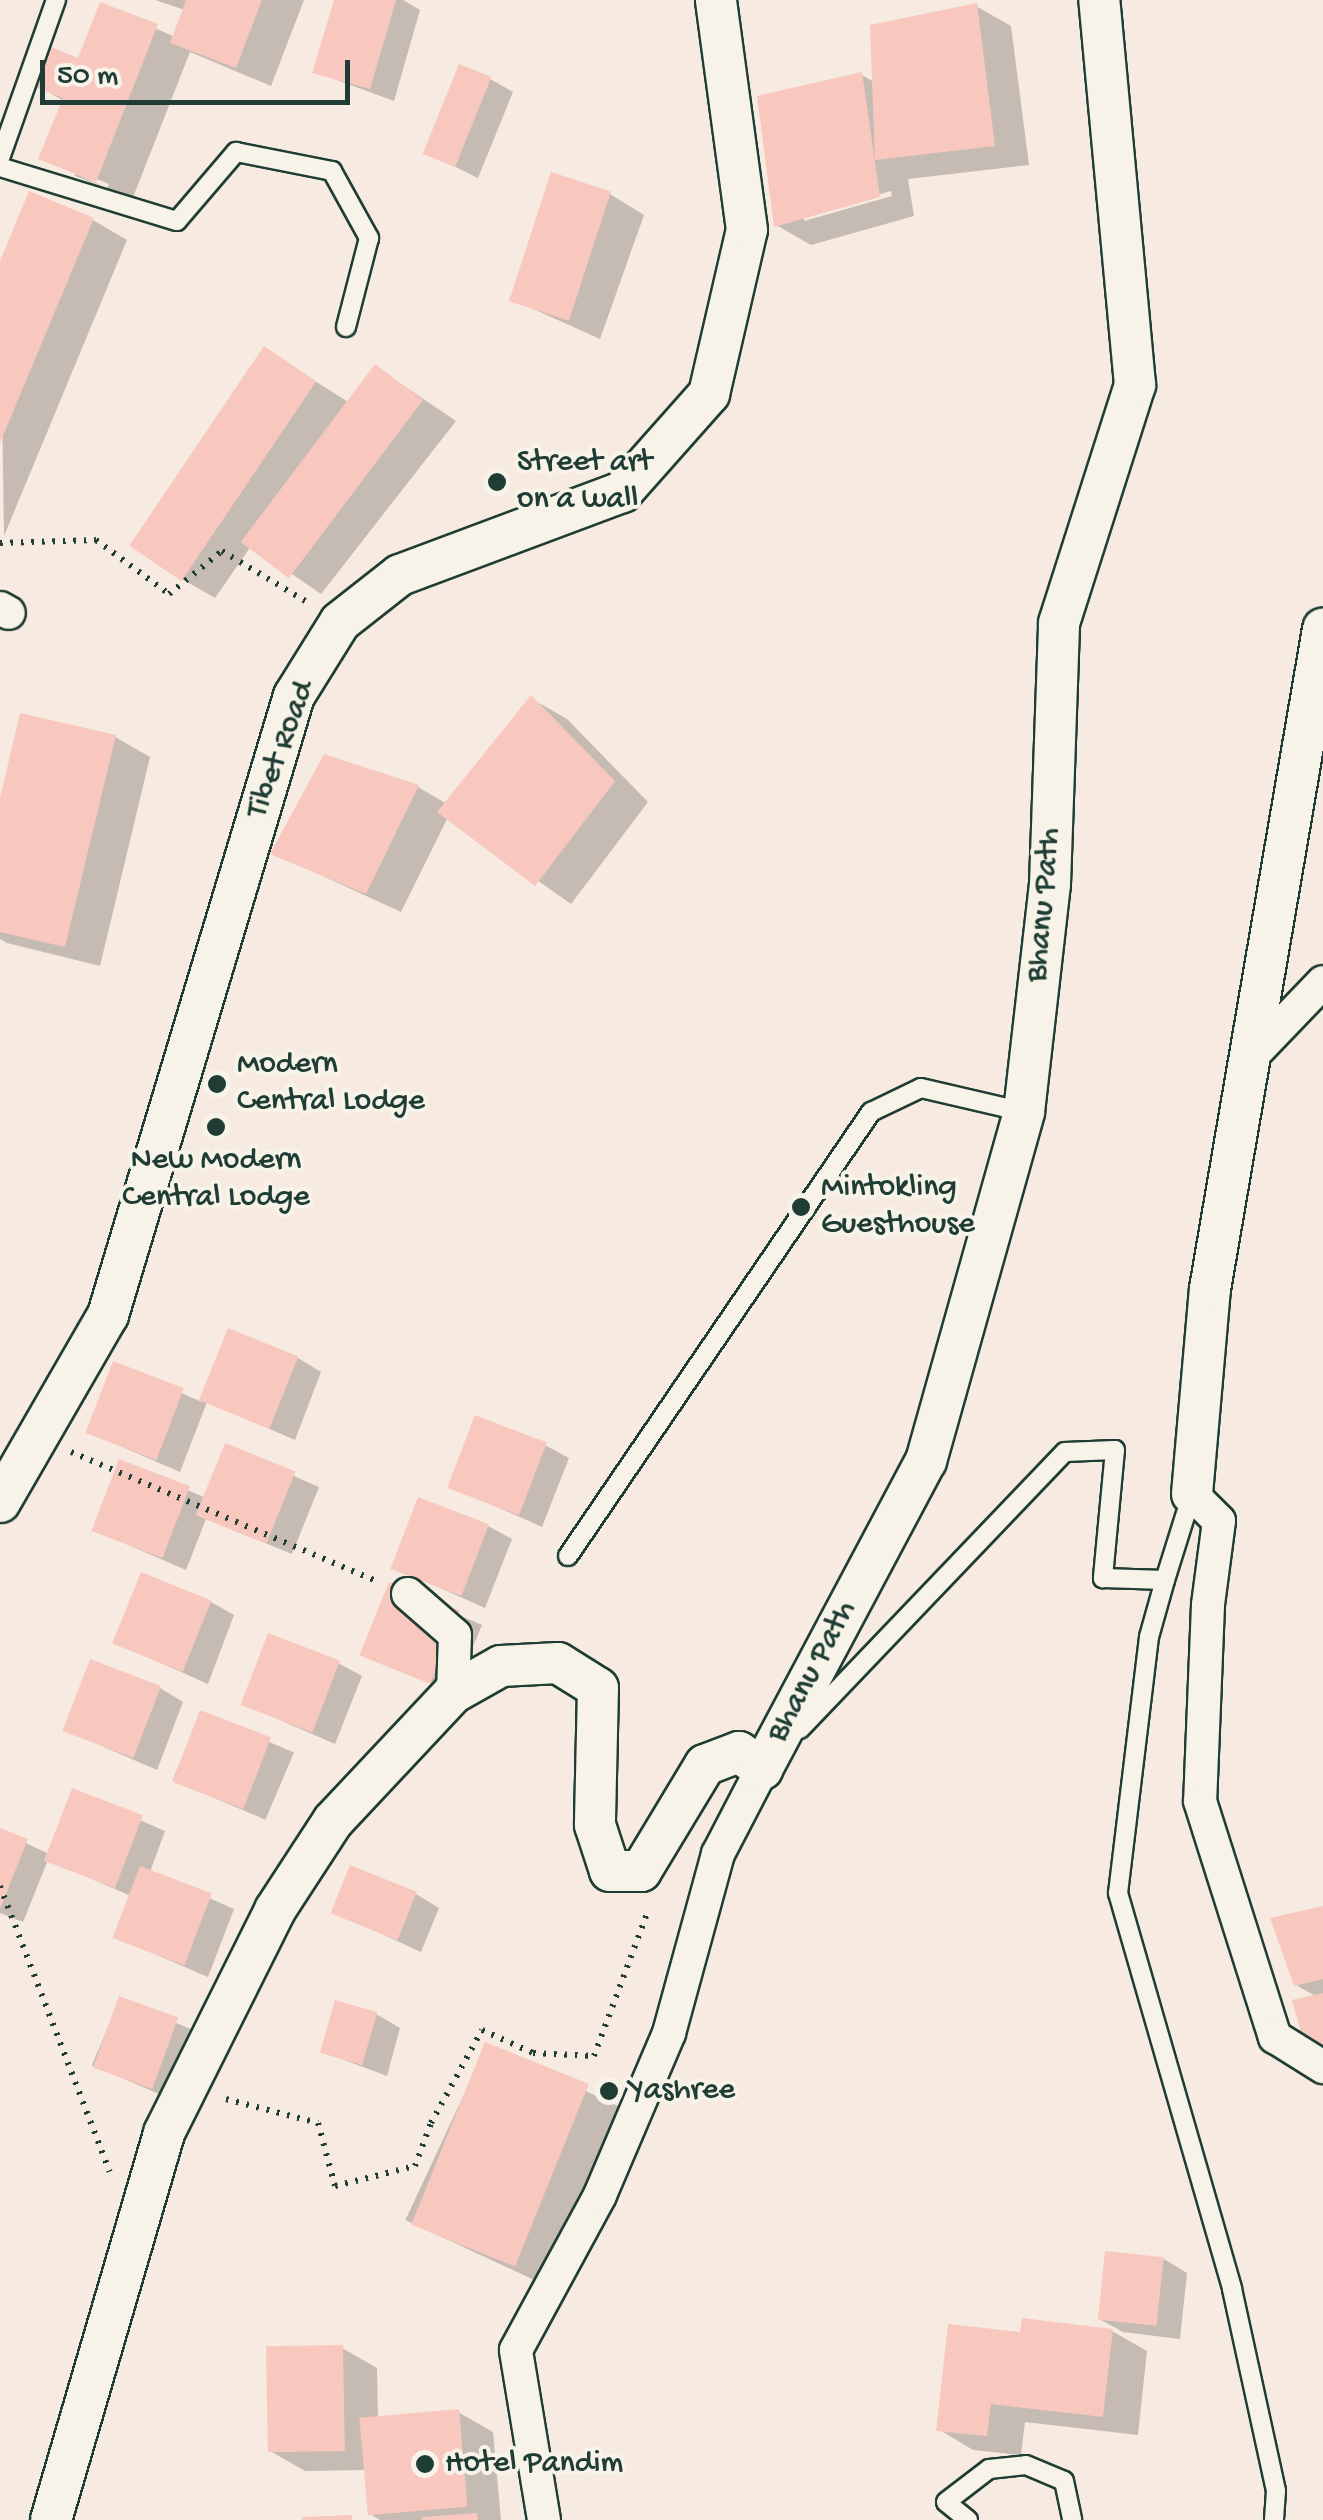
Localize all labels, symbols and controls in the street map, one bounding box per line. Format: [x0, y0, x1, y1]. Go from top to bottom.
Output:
scale bar [45, 40, 355, 102]
text: 50 m [57, 60, 118, 95]
place label: Street art on a wall [517, 445, 652, 520]
marker: Street art on a wall [486, 471, 508, 493]
street label: Tibet Road [239, 676, 325, 824]
street label: Bhanu Path [1019, 826, 1071, 984]
place label: Modern Central Lodge [237, 1047, 425, 1122]
marker: Modern Central Lodge [206, 1073, 228, 1095]
marker: New Modern Central Lodge [205, 1116, 227, 1138]
place label: New Modern Central Lodge [122, 1143, 310, 1218]
place label: Mintokling Guesthouse [821, 1170, 975, 1245]
marker: Mintokling Guesthouse [790, 1196, 812, 1218]
street label: Bhanu Path [760, 1595, 866, 1749]
place label: Yashree [629, 2072, 735, 2110]
marker: Yashree [598, 2080, 620, 2102]
place label: Hotel Pandim [445, 2445, 623, 2483]
marker: Hotel Pandim [414, 2453, 436, 2475]

